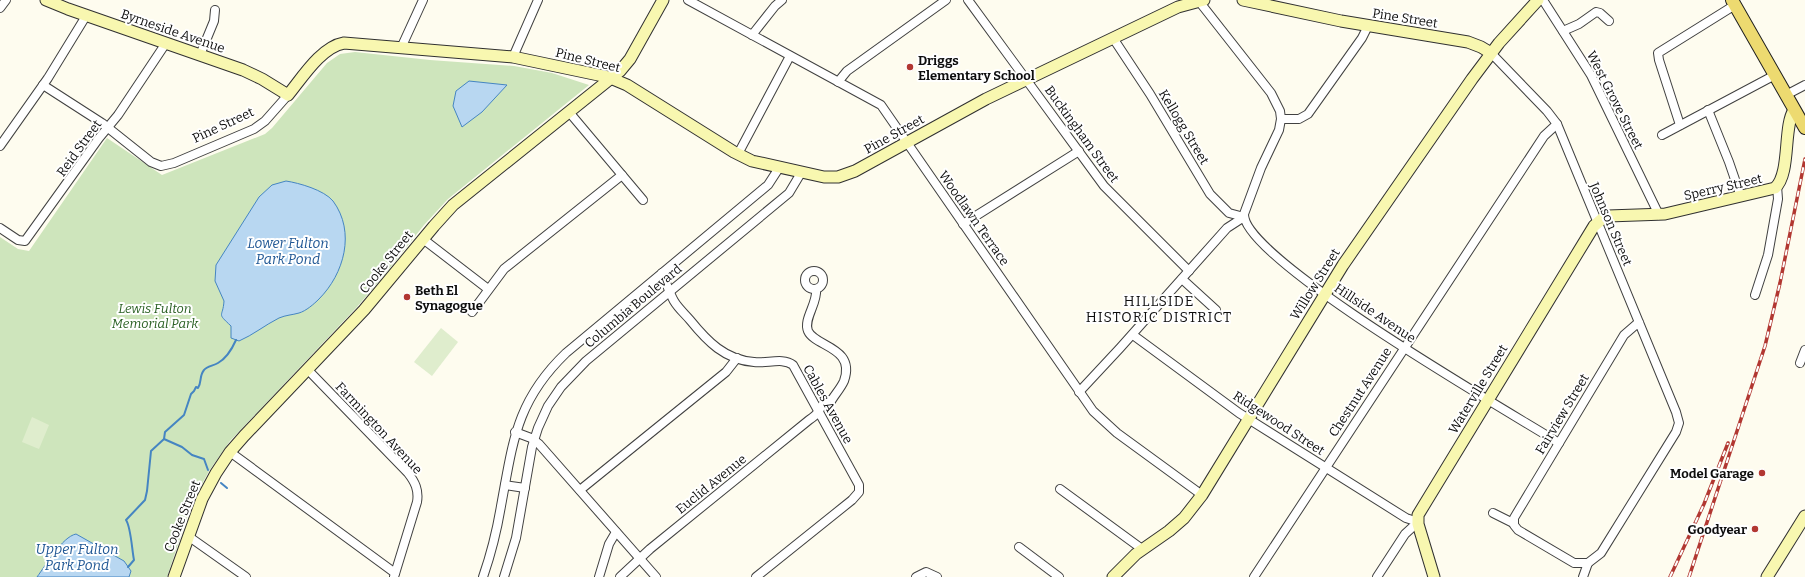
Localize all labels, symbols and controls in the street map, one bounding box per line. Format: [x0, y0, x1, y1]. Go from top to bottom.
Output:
street label: Pine Street [1371, 5, 1439, 31]
street label: Byrneside Avenue [119, 6, 227, 56]
street label: Pine Street [554, 45, 622, 75]
street label: West Grove Street [1584, 48, 1646, 152]
place label: Driggs Elementary School [918, 53, 1035, 83]
marker: Driggs Elementary School [905, 62, 915, 72]
street label: Buckingham Street [1042, 83, 1122, 186]
street label: Kellogg Street [1156, 87, 1212, 167]
street label: Pine Street [190, 104, 256, 146]
street label: Pine Street [861, 111, 927, 157]
street label: Reid Street [53, 117, 105, 179]
street label: Woodlawn Terrace [936, 168, 1012, 268]
street label: Sperry Street [1682, 171, 1764, 203]
street label: Johnson Street [1586, 179, 1635, 268]
street label: Cooke Street [356, 227, 416, 296]
water label: Lower Fulton Park Pond [247, 235, 329, 268]
street label: Willow Street [1287, 245, 1343, 322]
street label: Columbia Boulevard [581, 261, 685, 351]
street label: Hillside Avenue [1331, 280, 1419, 346]
place label: Beth El Synagogue [415, 283, 483, 313]
marker: Beth El Synagogue [402, 292, 412, 302]
district label: HILLSIDE HISTORIC DISTRICT [1086, 293, 1232, 326]
park label: Lewis Fulton Memorial Park [112, 301, 199, 331]
street label: Waterville Street [1445, 341, 1511, 436]
street label: Chestnut Avenue [1326, 345, 1394, 439]
street label: Cables Avenue [800, 362, 856, 446]
street label: Fairview Street [1532, 371, 1592, 457]
street label: Farmington Avenue [333, 379, 425, 477]
street label: Ridgewood Street [1230, 388, 1328, 458]
street label: Euclid Avenue [673, 451, 749, 517]
place label: Model Garage [1670, 466, 1754, 481]
marker: Model Garage [1757, 468, 1767, 478]
street label: Cooke Street [161, 478, 203, 554]
place label: Goodyear [1687, 522, 1747, 537]
marker: Goodyear [1750, 524, 1760, 534]
water label: Upper Fulton Park Pond [36, 541, 118, 574]

